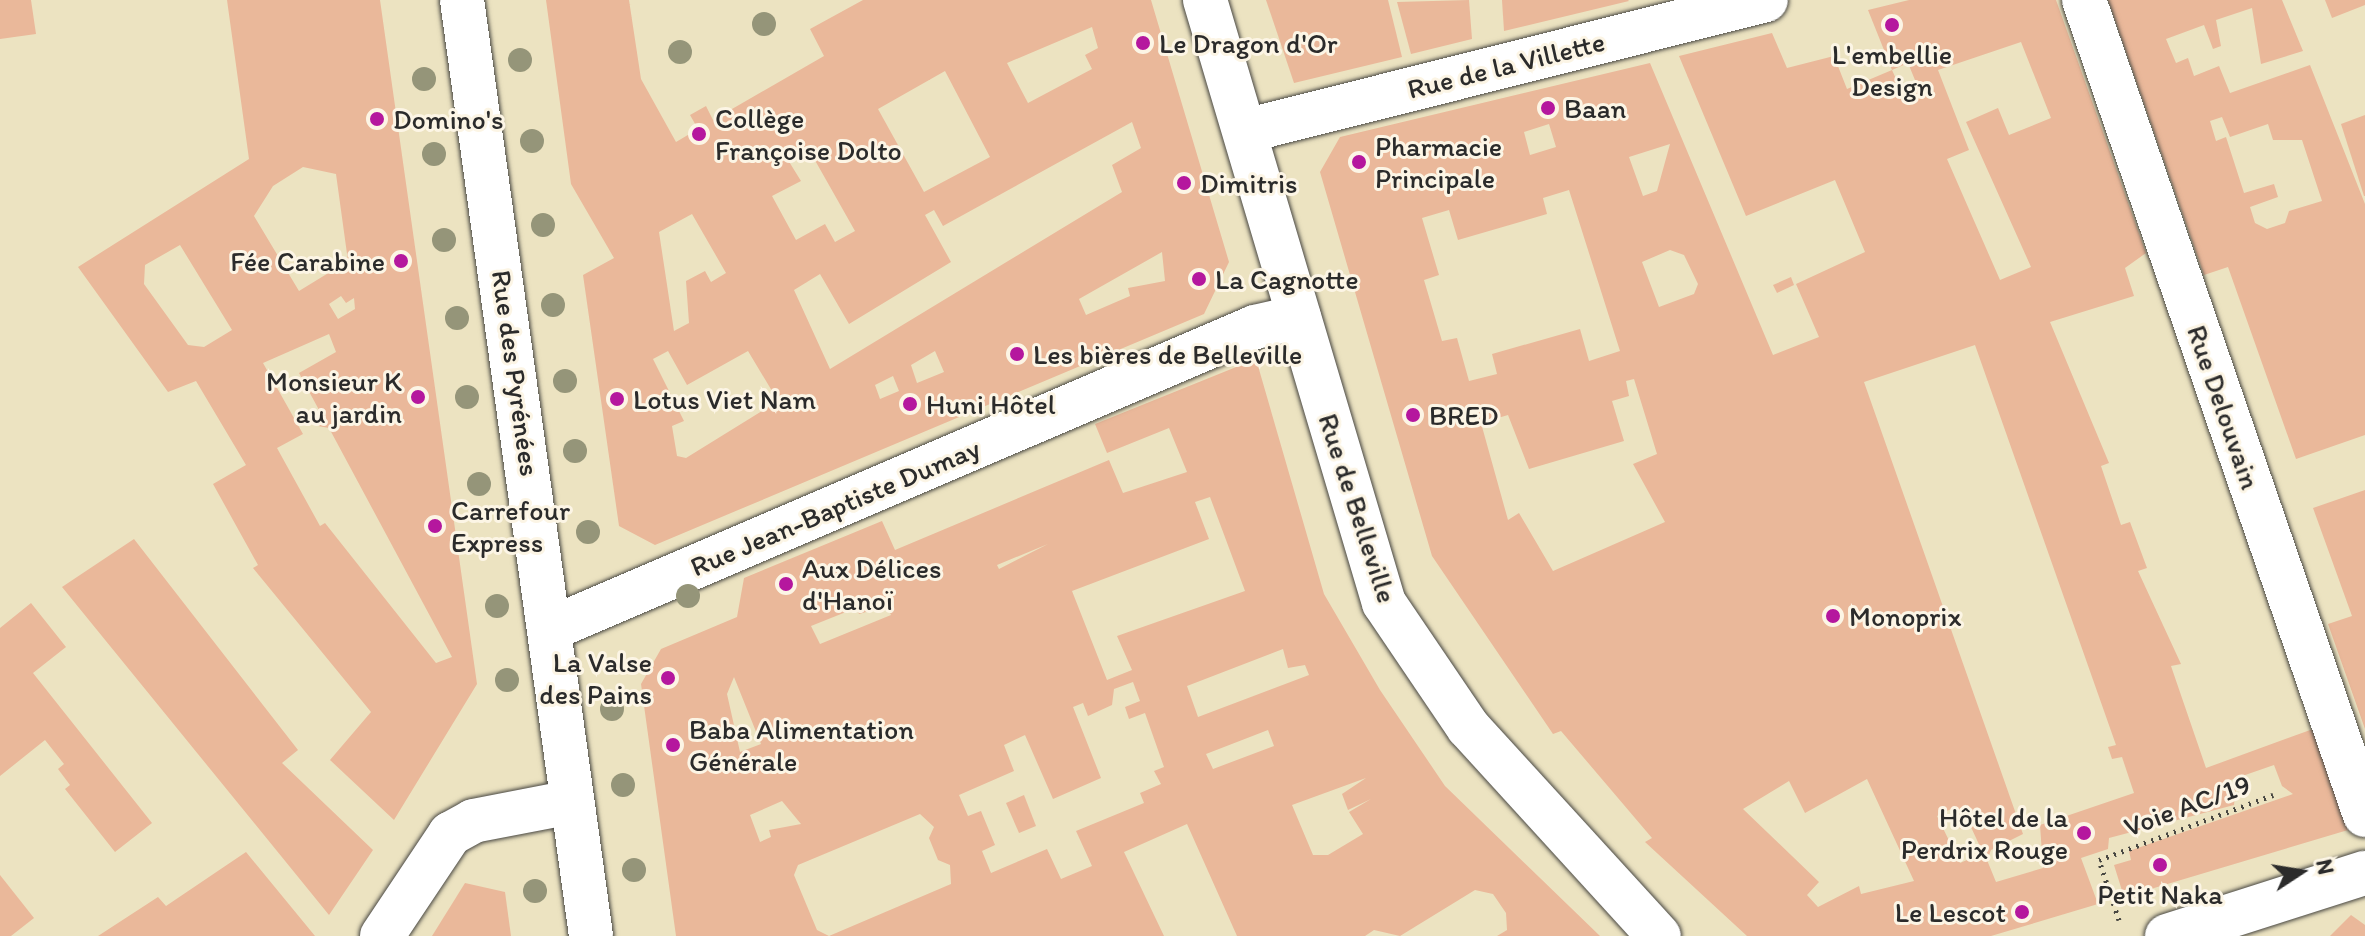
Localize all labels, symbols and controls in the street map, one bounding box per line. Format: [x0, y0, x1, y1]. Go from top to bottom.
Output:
marker: L'embellie Design [1883, 16, 1901, 34]
street label: Rue de la Villette [1404, 24, 1608, 106]
place label: Le Dragon d'Or [1159, 26, 1339, 60]
marker: Le Dragon d'Or [1134, 34, 1152, 52]
place label: L'embellie Design [1832, 37, 1952, 103]
place label: Baan [1564, 91, 1626, 125]
marker: Baan [1539, 99, 1557, 117]
place label: Collège Françoise Dolto [715, 101, 902, 167]
place label: Domino's [393, 102, 504, 136]
marker: Domino's [368, 110, 386, 128]
marker: Collège Françoise Dolto [690, 125, 708, 143]
place label: Pharmacie Principale [1375, 129, 1502, 195]
marker: Pharmacie Principale [1350, 153, 1368, 171]
place label: Dimitris [1200, 166, 1298, 200]
marker: Dimitris [1175, 174, 1193, 192]
place label: Fée Carabine [230, 244, 385, 278]
marker: Fée Carabine [392, 252, 410, 270]
place label: La Cagnotte [1215, 262, 1360, 296]
street label: Rue des Pyrénées [485, 268, 547, 478]
marker: La Cagnotte [1190, 270, 1208, 288]
street label: Rue Delouvain [2180, 320, 2268, 494]
place label: Les bières de Belleville [1033, 337, 1302, 371]
marker: Les bières de Belleville [1008, 345, 1026, 363]
place label: Monsieur K au jardin [266, 364, 402, 430]
place label: Lotus Viet Nam [633, 382, 817, 416]
place label: Huni Hôtel [926, 387, 1056, 421]
marker: Monsieur K au jardin [409, 388, 427, 406]
marker: Lotus Viet Nam [608, 390, 626, 408]
marker: Huni Hôtel [901, 395, 919, 413]
place label: BRED [1429, 398, 1498, 432]
marker: BRED [1404, 406, 1422, 424]
street label: Rue de Belleville [1312, 409, 1404, 607]
street label: Rue Jean-Baptiste Dumay [685, 431, 985, 583]
place label: Carrefour Express [451, 493, 570, 559]
marker: Carrefour Express [426, 517, 444, 535]
place label: Aux Délices d'Hanoï [802, 551, 941, 617]
marker: Aux Délices d'Hanoï [777, 575, 795, 593]
place label: Monoprix [1849, 599, 1961, 633]
marker: Monoprix [1824, 607, 1842, 625]
place label: La Valse des Pains [539, 645, 652, 711]
marker: La Valse des Pains [659, 669, 677, 687]
place label: Baba Alimentation Générale [689, 712, 914, 778]
marker: Baba Alimentation Générale [664, 736, 682, 754]
street label: Voie AC/19 [2119, 767, 2255, 843]
place label: Hôtel de la Perdrix Rouge [1901, 800, 2068, 866]
marker: Hôtel de la Perdrix Rouge [2075, 824, 2093, 842]
north arrow [2261, 832, 2341, 912]
marker: Petit Naka [2151, 856, 2169, 874]
text: N [2310, 857, 2340, 877]
place label: Petit Naka [2098, 877, 2222, 911]
place label: Le Lescot [1895, 895, 2006, 929]
marker: Le Lescot [2013, 903, 2031, 921]

